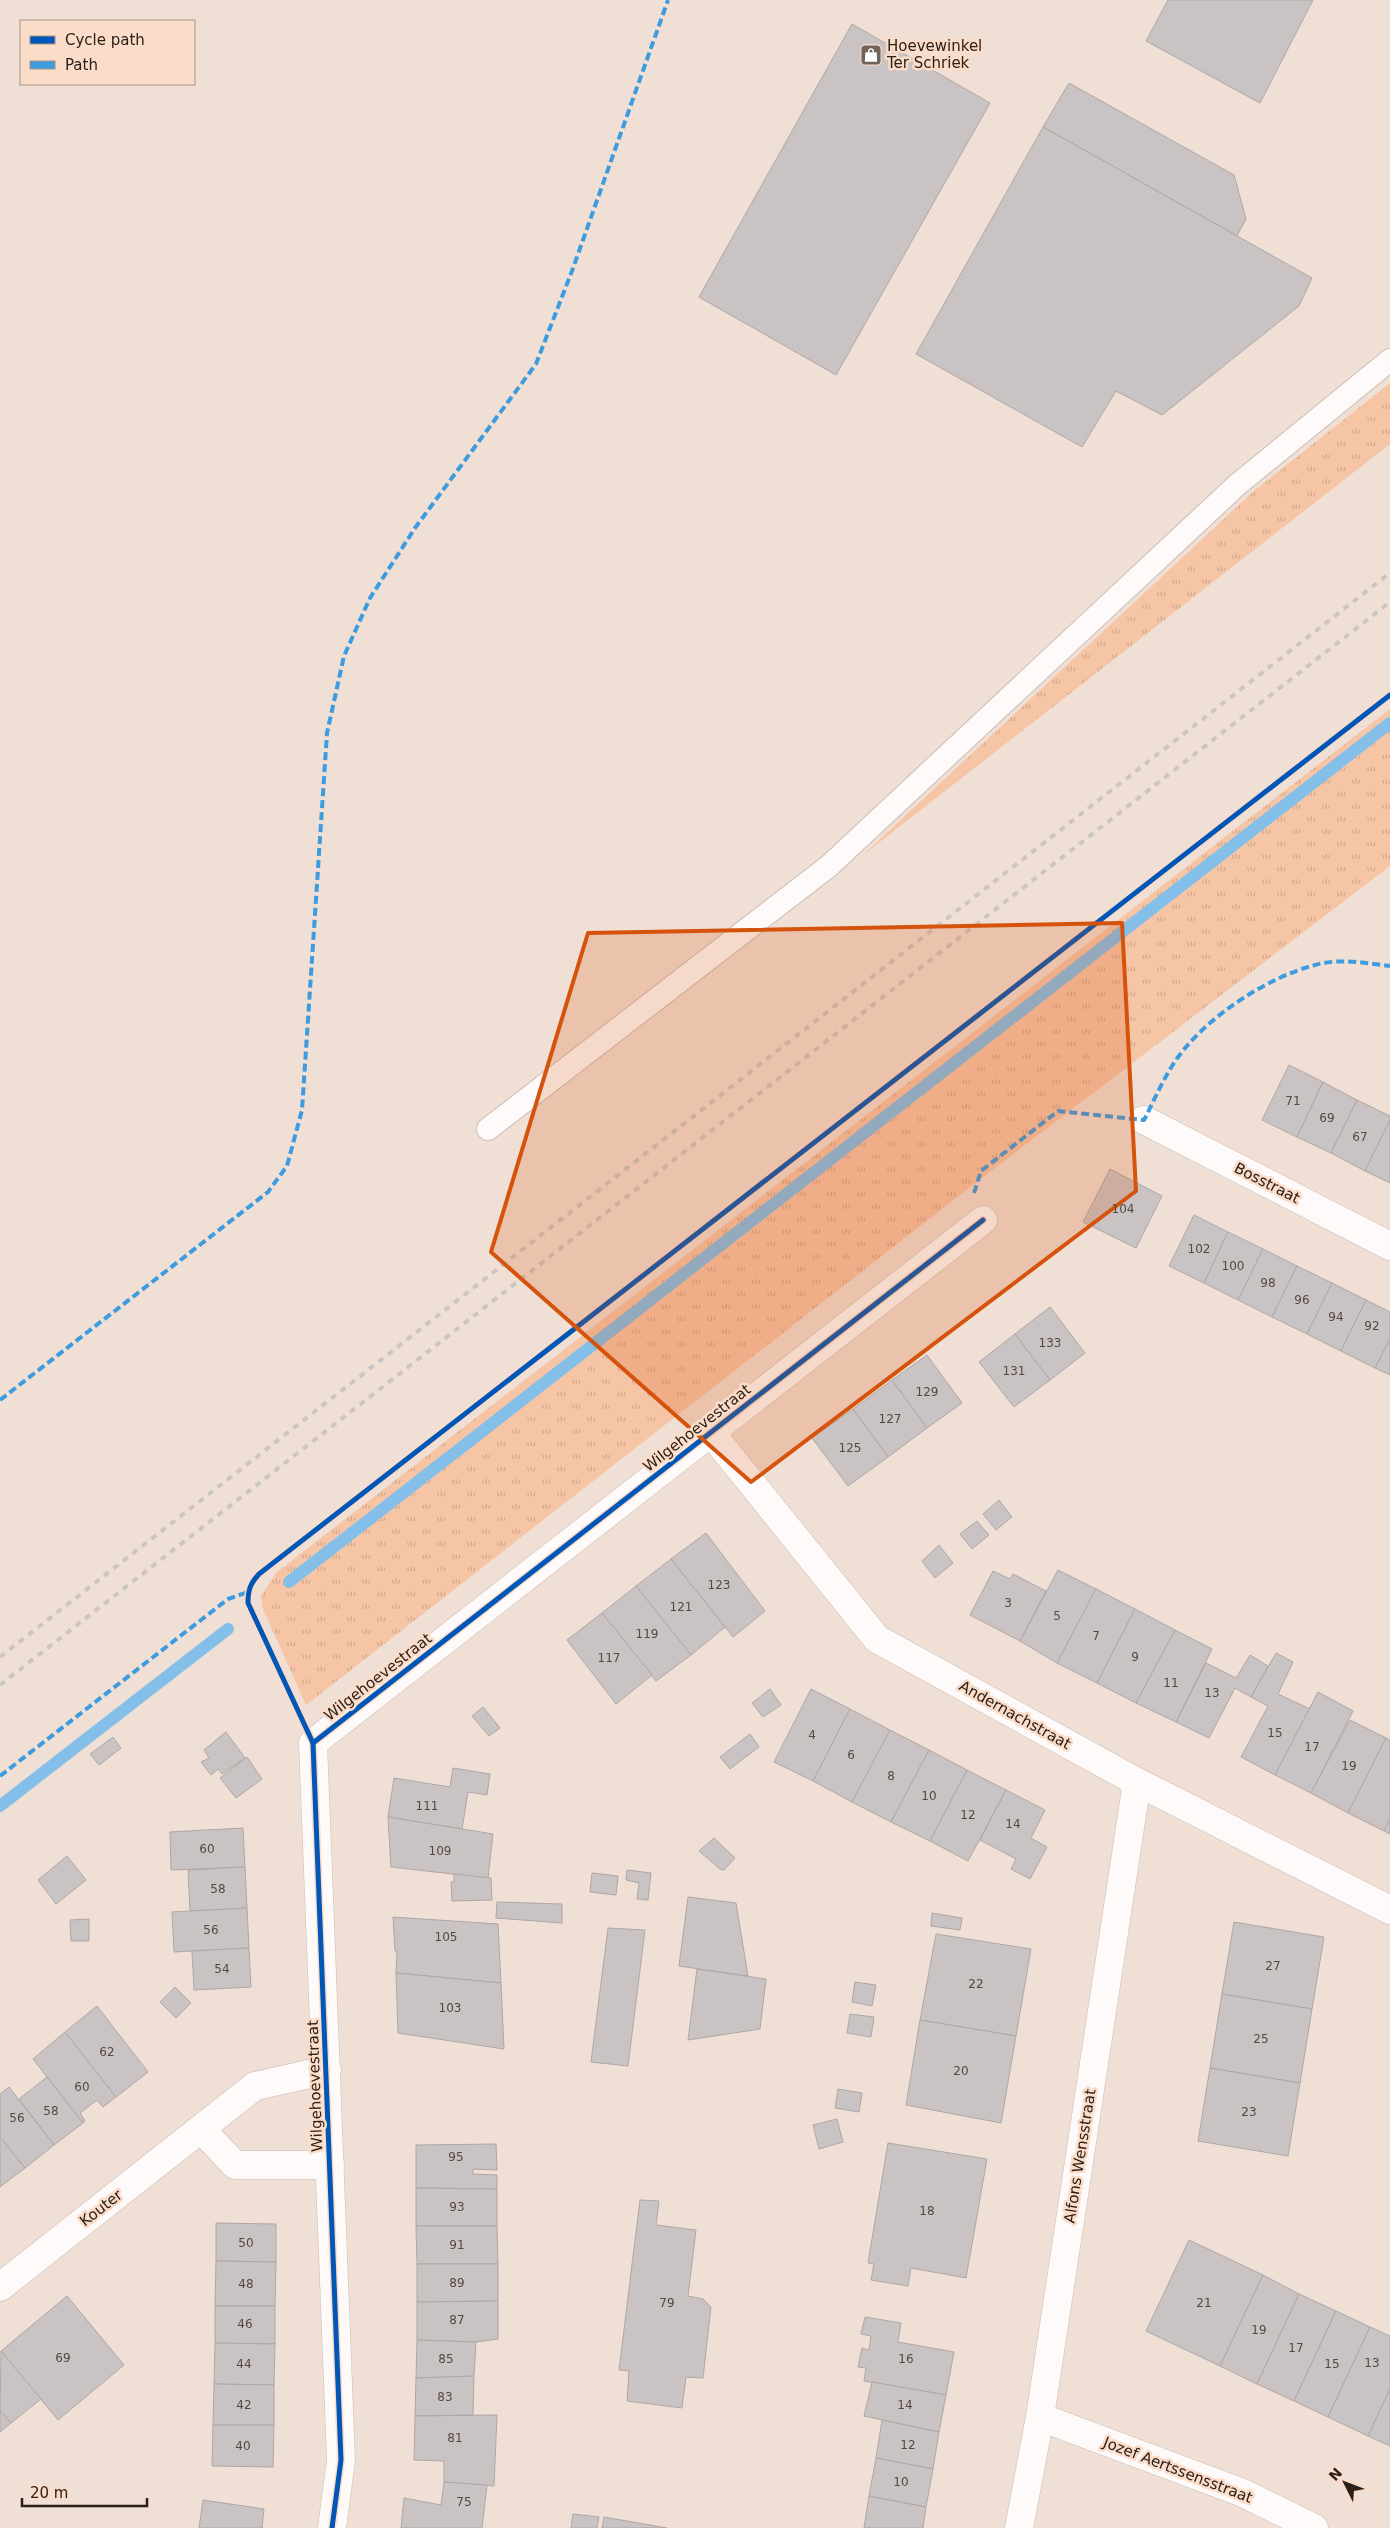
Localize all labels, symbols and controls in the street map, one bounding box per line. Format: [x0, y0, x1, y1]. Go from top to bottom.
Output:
legend [20, 20, 195, 85]
text: Cycle path [65, 31, 145, 49]
place label: Hoevewinkel Ter Schriek [886, 37, 982, 72]
shop icon: Hoevewinkel Ter Schriek [859, 43, 883, 67]
text: Path [65, 56, 98, 74]
house number: 71 [1285, 1094, 1301, 1108]
house number: 69 [1319, 1111, 1335, 1125]
house number: 67 [1352, 1130, 1368, 1144]
street label: Bosstraat [1231, 1159, 1303, 1207]
house number: 104 [1112, 1202, 1134, 1216]
house number: 102 [1188, 1242, 1210, 1256]
house number: 100 [1222, 1259, 1244, 1273]
house number: 98 [1260, 1276, 1276, 1290]
house number: 96 [1294, 1293, 1310, 1307]
house number: 94 [1328, 1310, 1344, 1324]
house number: 92 [1364, 1319, 1380, 1333]
house number: 133 [1039, 1336, 1061, 1350]
house number: 131 [1003, 1364, 1025, 1378]
street label: Wilgehoevestraat [640, 1380, 755, 1476]
house number: 129 [916, 1385, 938, 1399]
house number: 127 [879, 1412, 901, 1426]
house number: 125 [839, 1441, 861, 1455]
house number: 123 [708, 1578, 730, 1592]
house number: 3 [1004, 1596, 1012, 1610]
house number: 121 [670, 1600, 692, 1614]
house number: 5 [1053, 1609, 1061, 1623]
house number: 119 [636, 1627, 658, 1641]
street label: Wilgehoevestraat [321, 1629, 436, 1725]
house number: 7 [1092, 1629, 1100, 1643]
house number: 9 [1131, 1650, 1139, 1664]
house number: 117 [598, 1651, 620, 1665]
house number: 11 [1163, 1676, 1179, 1690]
street label: Andernachstraat [956, 1677, 1074, 1753]
house number: 13 [1204, 1686, 1220, 1700]
house number: 15 [1267, 1726, 1283, 1740]
house number: 4 [808, 1728, 816, 1742]
house number: 17 [1304, 1740, 1320, 1754]
house number: 6 [847, 1748, 855, 1762]
house number: 19 [1341, 1759, 1357, 1773]
house number: 8 [887, 1769, 895, 1783]
house number: 10 [921, 1789, 937, 1803]
house number: 111 [416, 1799, 438, 1813]
house number: 12 [960, 1808, 976, 1822]
house number: 14 [1005, 1817, 1021, 1831]
house number: 60 [199, 1842, 215, 1856]
house number: 109 [429, 1844, 451, 1858]
house number: 58 [210, 1882, 226, 1896]
house number: 56 [203, 1923, 219, 1937]
house number: 105 [435, 1930, 457, 1944]
house number: 27 [1265, 1959, 1281, 1973]
house number: 54 [214, 1962, 230, 1976]
house number: 22 [968, 1977, 984, 1991]
house number: 103 [439, 2001, 461, 2015]
street label: Wilgehoevestraat [304, 2020, 326, 2152]
house number: 25 [1253, 2032, 1269, 2046]
house number: 62 [99, 2045, 115, 2059]
house number: 20 [953, 2064, 969, 2078]
house number: 60 [74, 2080, 90, 2094]
street label: Alfons Wensstraat [1061, 2088, 1100, 2224]
house number: 58 [43, 2104, 59, 2118]
house number: 23 [1241, 2105, 1257, 2119]
house number: 56 [9, 2111, 25, 2125]
house number: 95 [448, 2150, 464, 2164]
street label: Kouter [76, 2185, 127, 2230]
house number: 93 [449, 2200, 465, 2214]
house number: 18 [919, 2204, 935, 2218]
house number: 50 [238, 2236, 254, 2250]
house number: 91 [449, 2238, 465, 2252]
house number: 89 [449, 2276, 465, 2290]
house number: 48 [238, 2277, 254, 2291]
house number: 79 [659, 2296, 675, 2310]
house number: 21 [1196, 2296, 1212, 2310]
house number: 87 [449, 2313, 465, 2327]
house number: 46 [237, 2317, 253, 2331]
house number: 19 [1251, 2323, 1267, 2337]
house number: 17 [1288, 2341, 1304, 2355]
house number: 69 [55, 2351, 71, 2365]
house number: 85 [438, 2352, 454, 2366]
house number: 16 [898, 2352, 914, 2366]
house number: 13 [1364, 2356, 1380, 2370]
house number: 44 [236, 2357, 252, 2371]
house number: 15 [1324, 2357, 1340, 2371]
house number: 83 [437, 2390, 453, 2404]
house number: 42 [236, 2398, 252, 2412]
house number: 14 [897, 2398, 913, 2412]
house number: 81 [447, 2431, 463, 2445]
street label: Jozef Aertssensstraat [1100, 2433, 1255, 2507]
house number: 12 [900, 2438, 916, 2452]
house number: 40 [235, 2439, 251, 2453]
north arrow [1320, 2458, 1370, 2508]
text: N [1325, 2465, 1345, 2484]
house number: 10 [893, 2475, 909, 2489]
scale bar [22, 2476, 148, 2508]
text: 20 m [30, 2484, 68, 2502]
house number: 75 [456, 2495, 472, 2509]

